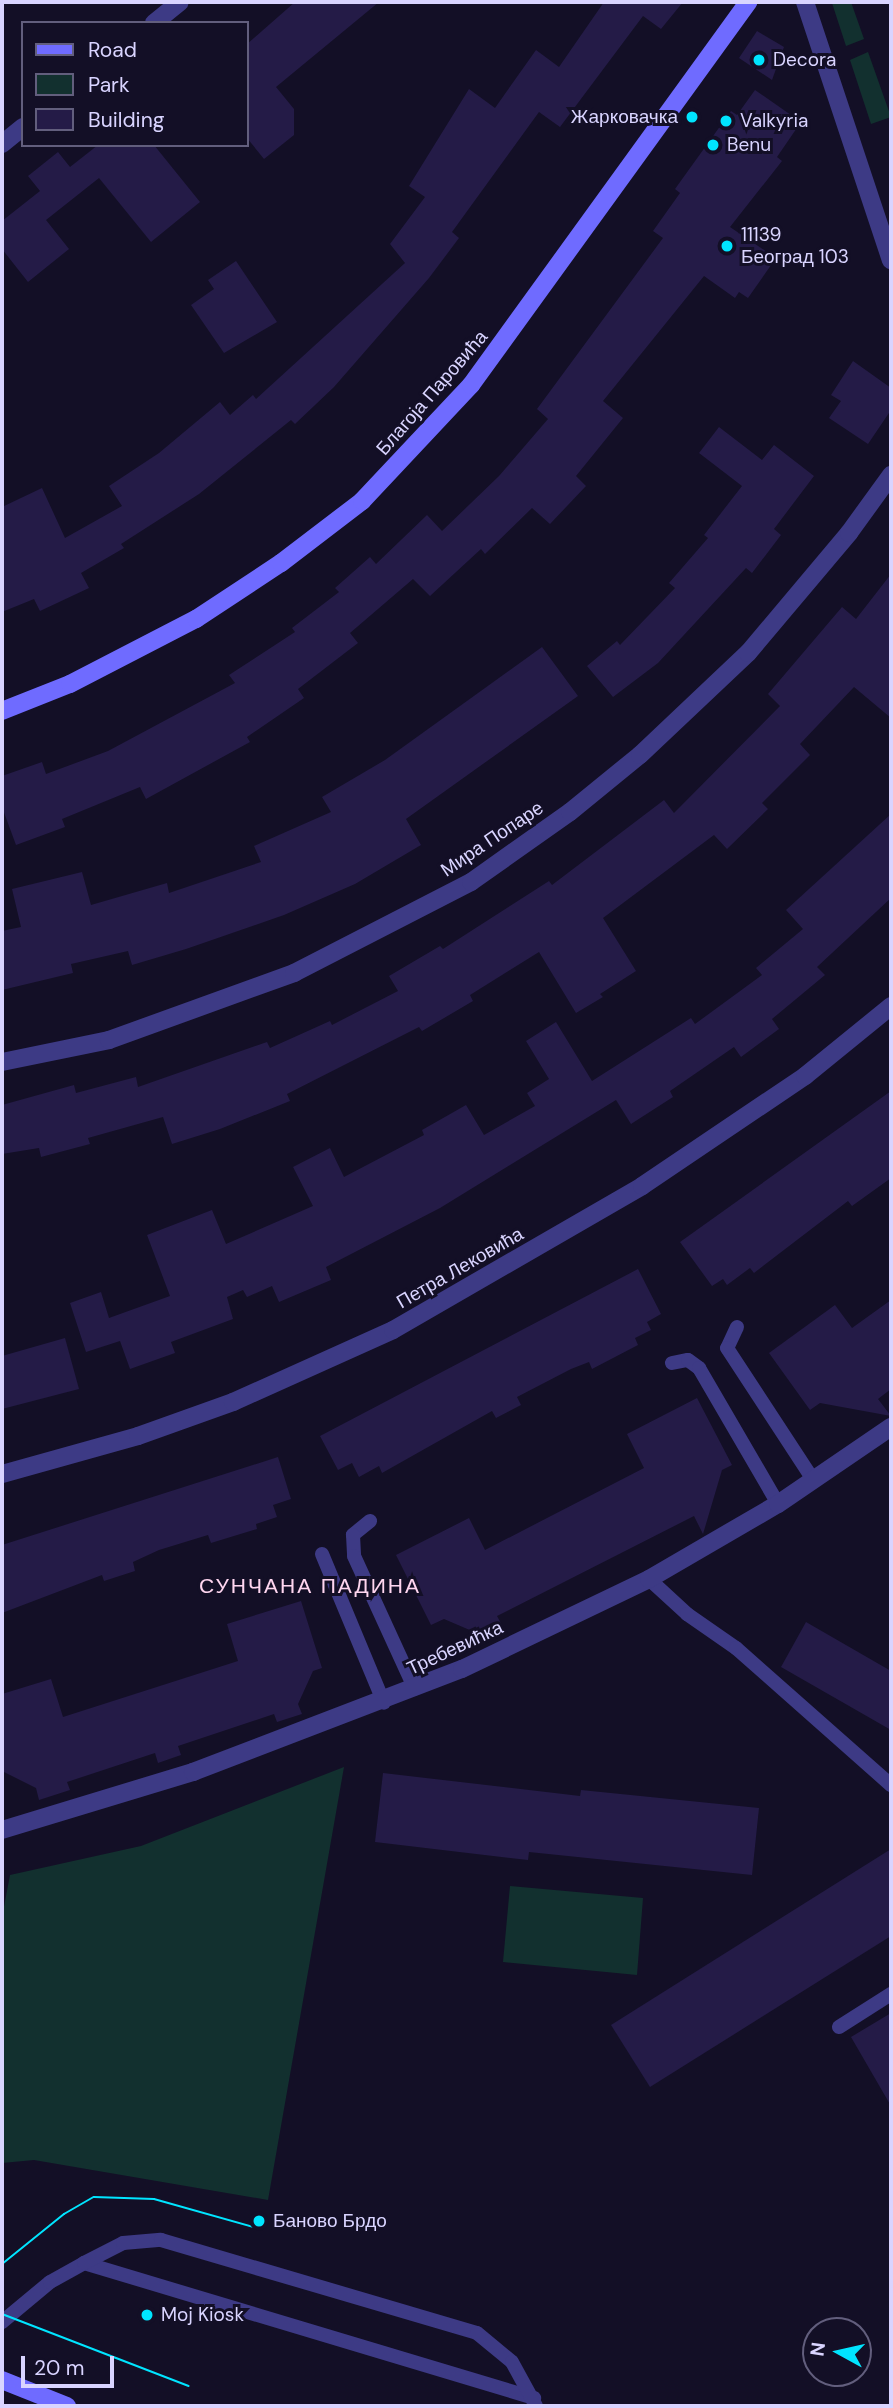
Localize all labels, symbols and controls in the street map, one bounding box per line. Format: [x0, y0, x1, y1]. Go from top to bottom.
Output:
legend [21, 21, 248, 147]
text: Road [88, 36, 137, 64]
place label: Decora [773, 49, 836, 71]
marker: Decora [751, 52, 767, 68]
text: Park [88, 71, 129, 99]
text: Building [88, 106, 164, 134]
place label: Жарковачка [571, 106, 678, 128]
marker: Жарковачка [684, 109, 700, 125]
place label: Valkyria [740, 110, 808, 132]
marker: Valkyria [718, 113, 734, 129]
place label: Benu [727, 134, 771, 156]
marker: Benu [705, 137, 721, 153]
place label: 11139 Београд 103 [741, 224, 849, 268]
marker: 11139 Београд 103 [719, 238, 735, 254]
street label: Благоја Паровића [372, 326, 492, 460]
street label: Мира Попаре [436, 796, 548, 882]
street label: Петра Лековића [393, 1223, 527, 1313]
district label: СУНЧАНА ПАДИНА [201, 1573, 419, 1599]
street label: Требевићка [403, 1616, 507, 1680]
place label: Баново Брдо [273, 2210, 387, 2232]
marker: Баново Брдо [251, 2213, 267, 2229]
place label: Moj Kiosk [161, 2304, 244, 2326]
marker: Moj Kiosk [139, 2307, 155, 2323]
north arrow [802, 2317, 872, 2387]
text: N [804, 2341, 831, 2358]
scale bar [24, 2342, 117, 2386]
text: 20 m [34, 2354, 85, 2382]

